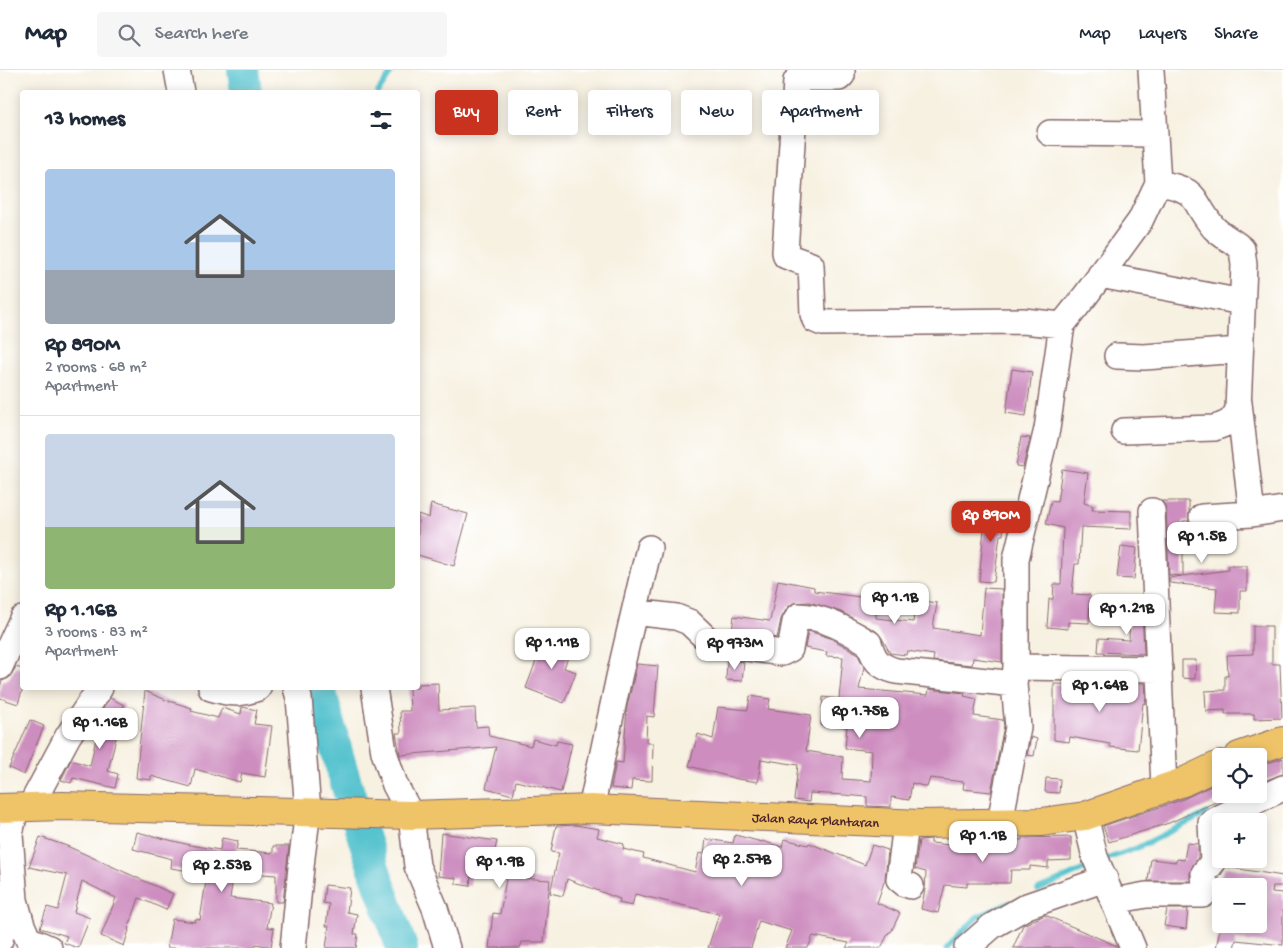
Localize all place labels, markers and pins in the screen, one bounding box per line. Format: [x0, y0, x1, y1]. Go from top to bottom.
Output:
pin: Rp 890M [945, 500, 1037, 543]
pin: Rp 1.5B [1156, 522, 1248, 564]
pin: Rp 1.1B [849, 582, 941, 625]
pin: Rp 1.21B [1075, 594, 1179, 636]
pin: Rp 1.11B [500, 628, 604, 670]
pin: Rp 973M [689, 628, 781, 671]
pin: Rp 1.64B [1048, 670, 1152, 713]
pin: Rp 1.75B [808, 696, 912, 739]
pin: Rp 1.16B [48, 708, 152, 750]
pin: Rp 1.1B [937, 820, 1029, 863]
pin: Rp 2.57B [690, 844, 794, 887]
pin: Rp 1.9B [454, 846, 546, 889]
pin: Rp 2.53B [170, 850, 274, 893]

